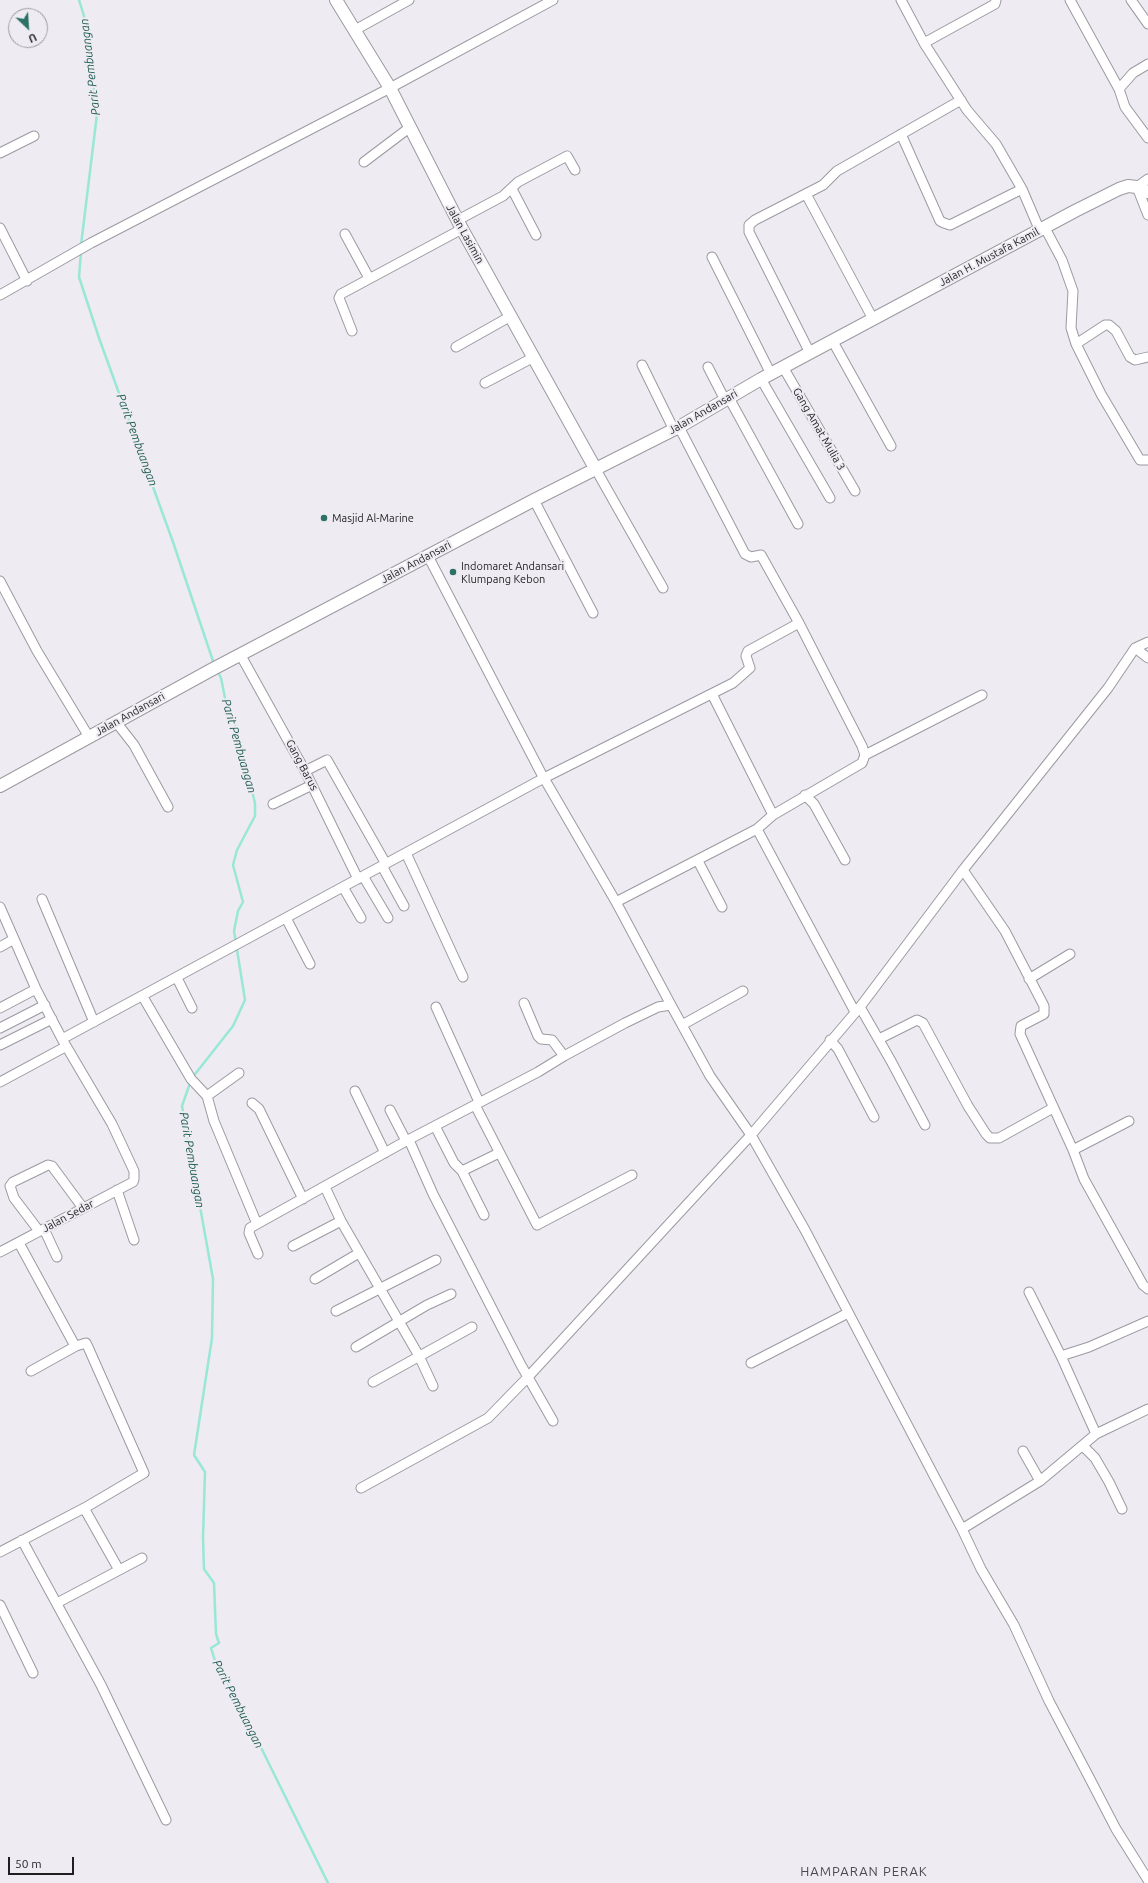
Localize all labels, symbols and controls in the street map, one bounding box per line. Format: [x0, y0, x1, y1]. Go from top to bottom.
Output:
north arrow [8, 8, 48, 48]
water label: Parit Pembuangan [77, 18, 103, 116]
text: U [27, 31, 39, 45]
street label: Jalan Lasimin [443, 202, 487, 266]
street label: Jalan H. Mustafa Kamil [937, 225, 1041, 289]
street label: Gang Amat Mulia 3 [790, 385, 848, 473]
street label: Jalan Andansari [666, 387, 740, 437]
water label: Parit Pembuangan [114, 392, 160, 488]
place label: Masjid Al-Marine [332, 511, 414, 525]
marker: Masjid Al-Marine [319, 513, 329, 523]
street label: Jalan Andansari [379, 538, 453, 586]
place label: Indomaret Andansari Klumpang Kebon [461, 559, 564, 585]
marker: Indomaret Andansari Klumpang Kebon [448, 567, 458, 577]
street label: Jalan Andansari [93, 689, 167, 739]
water label: Parit Pembuangan [219, 697, 259, 795]
street label: Gang Barus [283, 737, 321, 793]
water label: Parit Pembuangan [176, 1111, 208, 1209]
street label: Jalan Sedar [40, 1197, 96, 1235]
water label: Parit Pembuangan [209, 1657, 267, 1751]
scale bar [10, 1849, 76, 1875]
text: 50 m [15, 1857, 42, 1870]
district label: HAMPARAN PERAK [800, 1864, 928, 1880]

